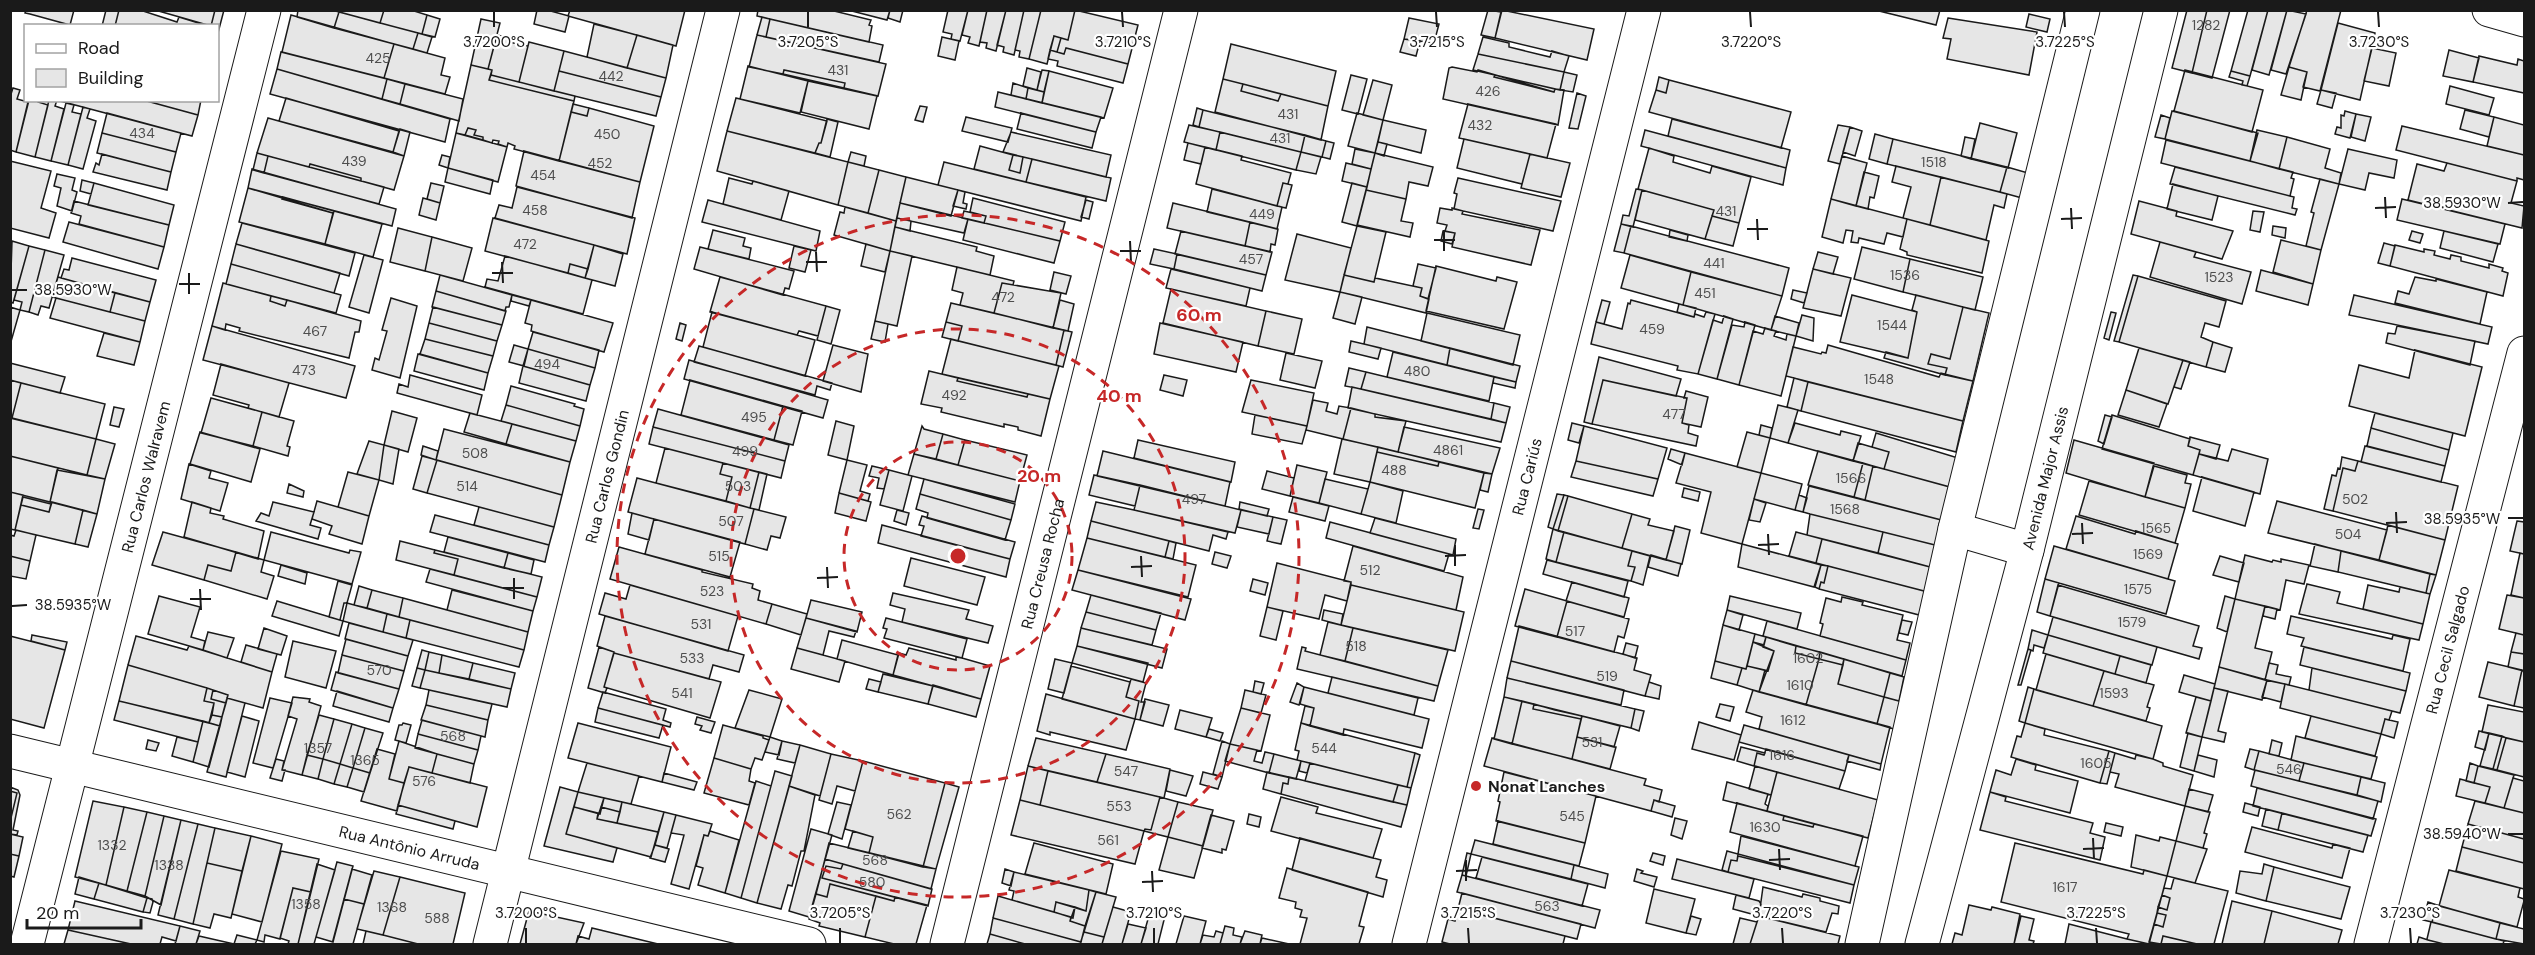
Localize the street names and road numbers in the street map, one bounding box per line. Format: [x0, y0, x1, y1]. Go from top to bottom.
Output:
street label: Rua Carlos Walravem [116, 399, 175, 555]
street label: Avenida Major Assis [2017, 404, 2073, 552]
street label: Rua Carlos Gondin [580, 407, 633, 545]
street label: Rua Cariús [1507, 436, 1546, 517]
street label: Rua Creusa Rocha [1016, 496, 1069, 631]
street label: Rua Cecil Salgado [2420, 583, 2474, 716]
street label: Rua Antônio Arruda [337, 820, 482, 875]

